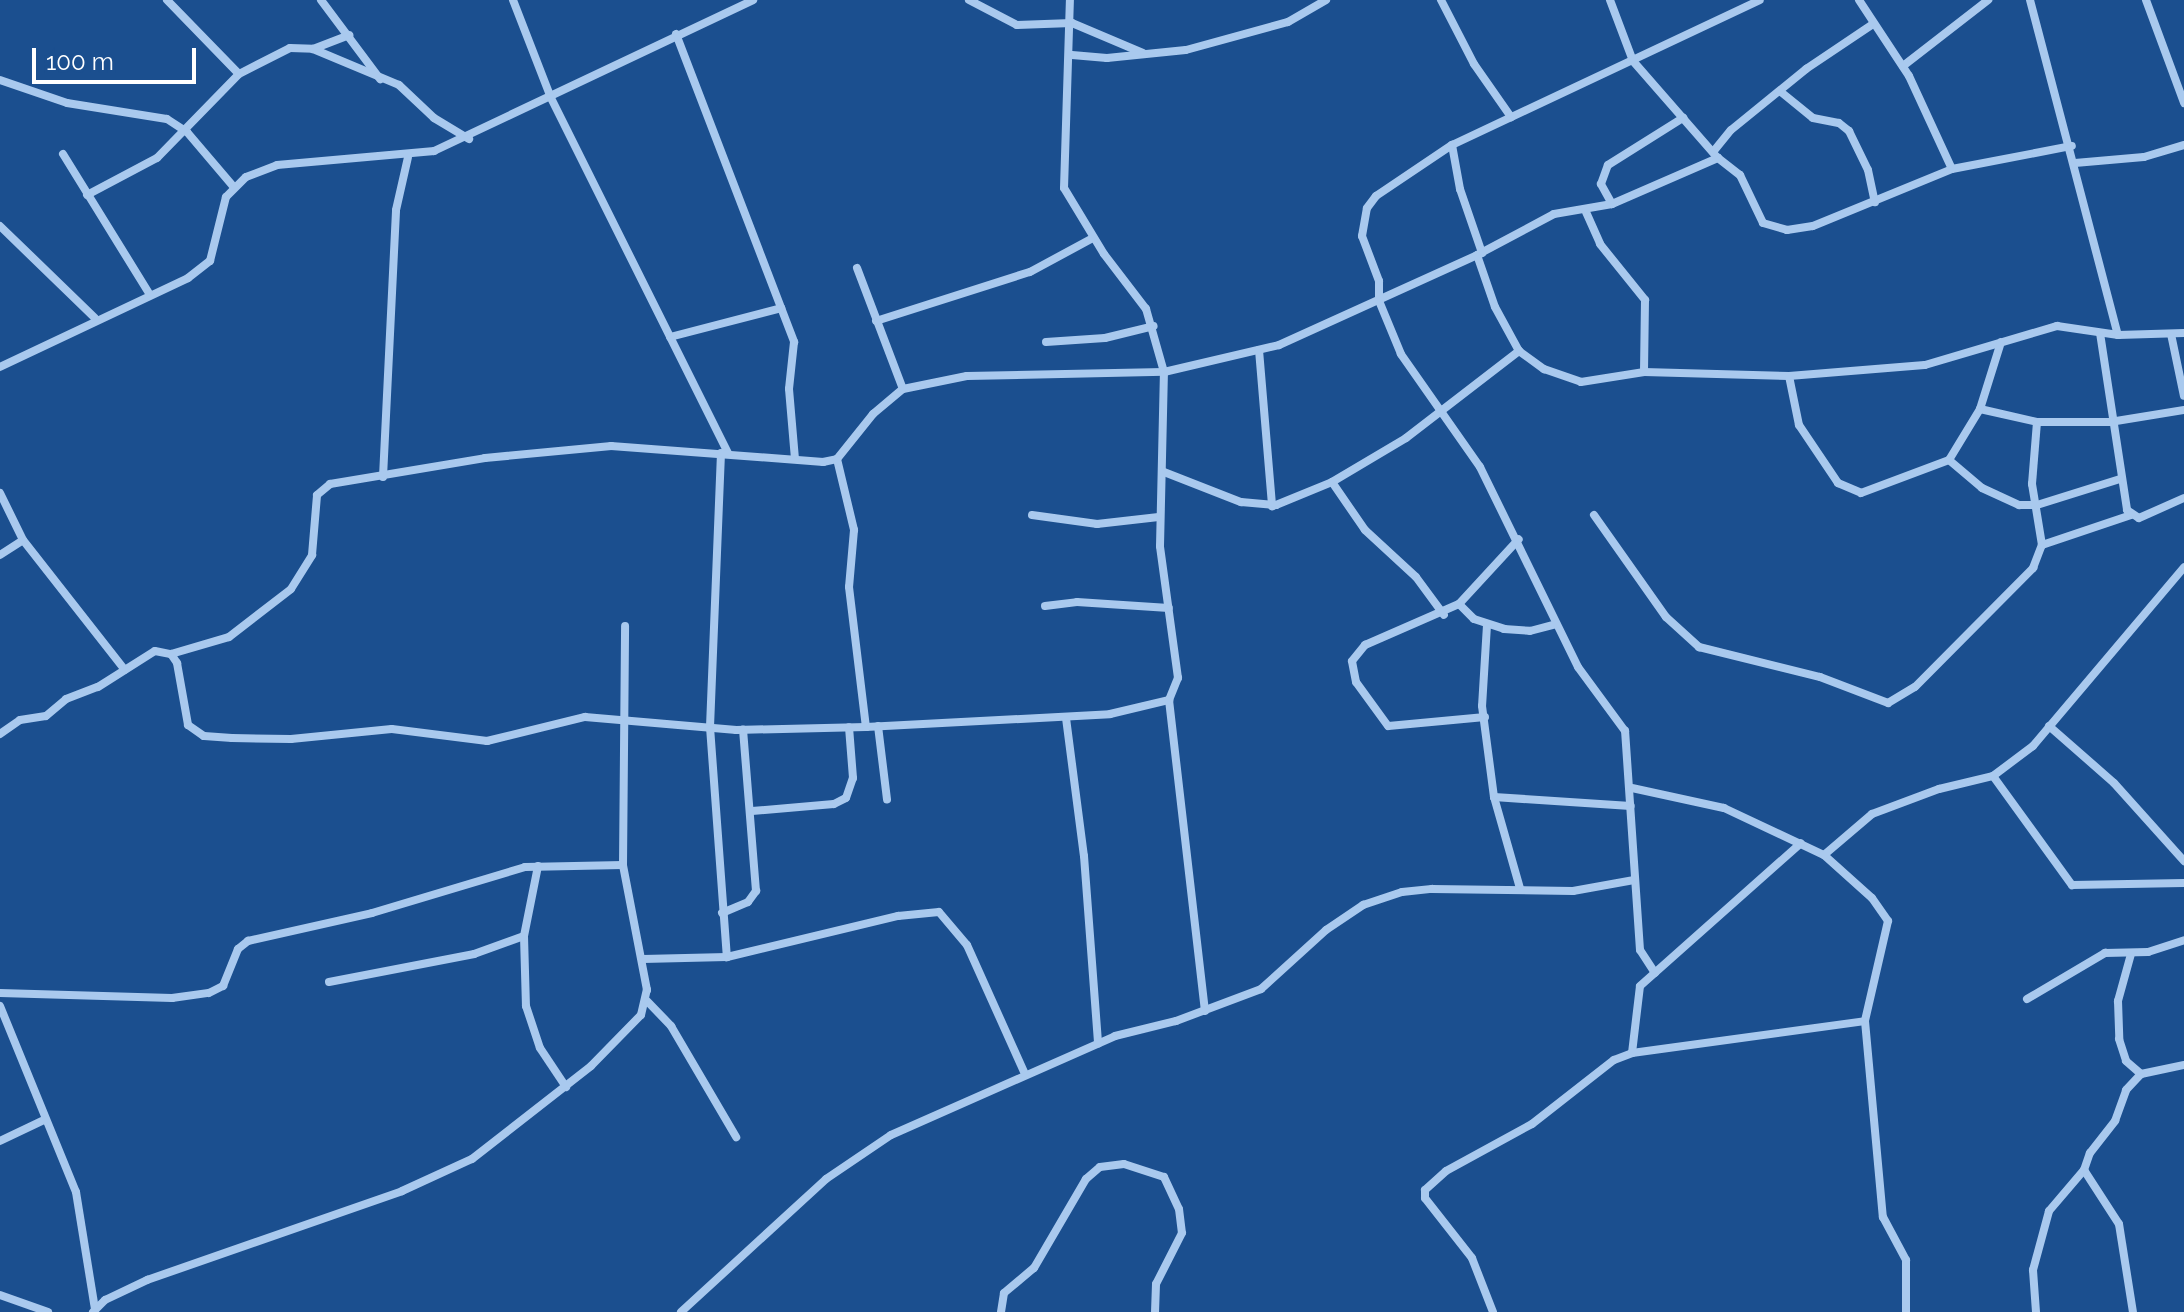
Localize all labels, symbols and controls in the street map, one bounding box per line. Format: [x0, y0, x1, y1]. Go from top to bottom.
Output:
scale bar [36, 32, 200, 82]
text: 100 m [46, 47, 114, 76]

